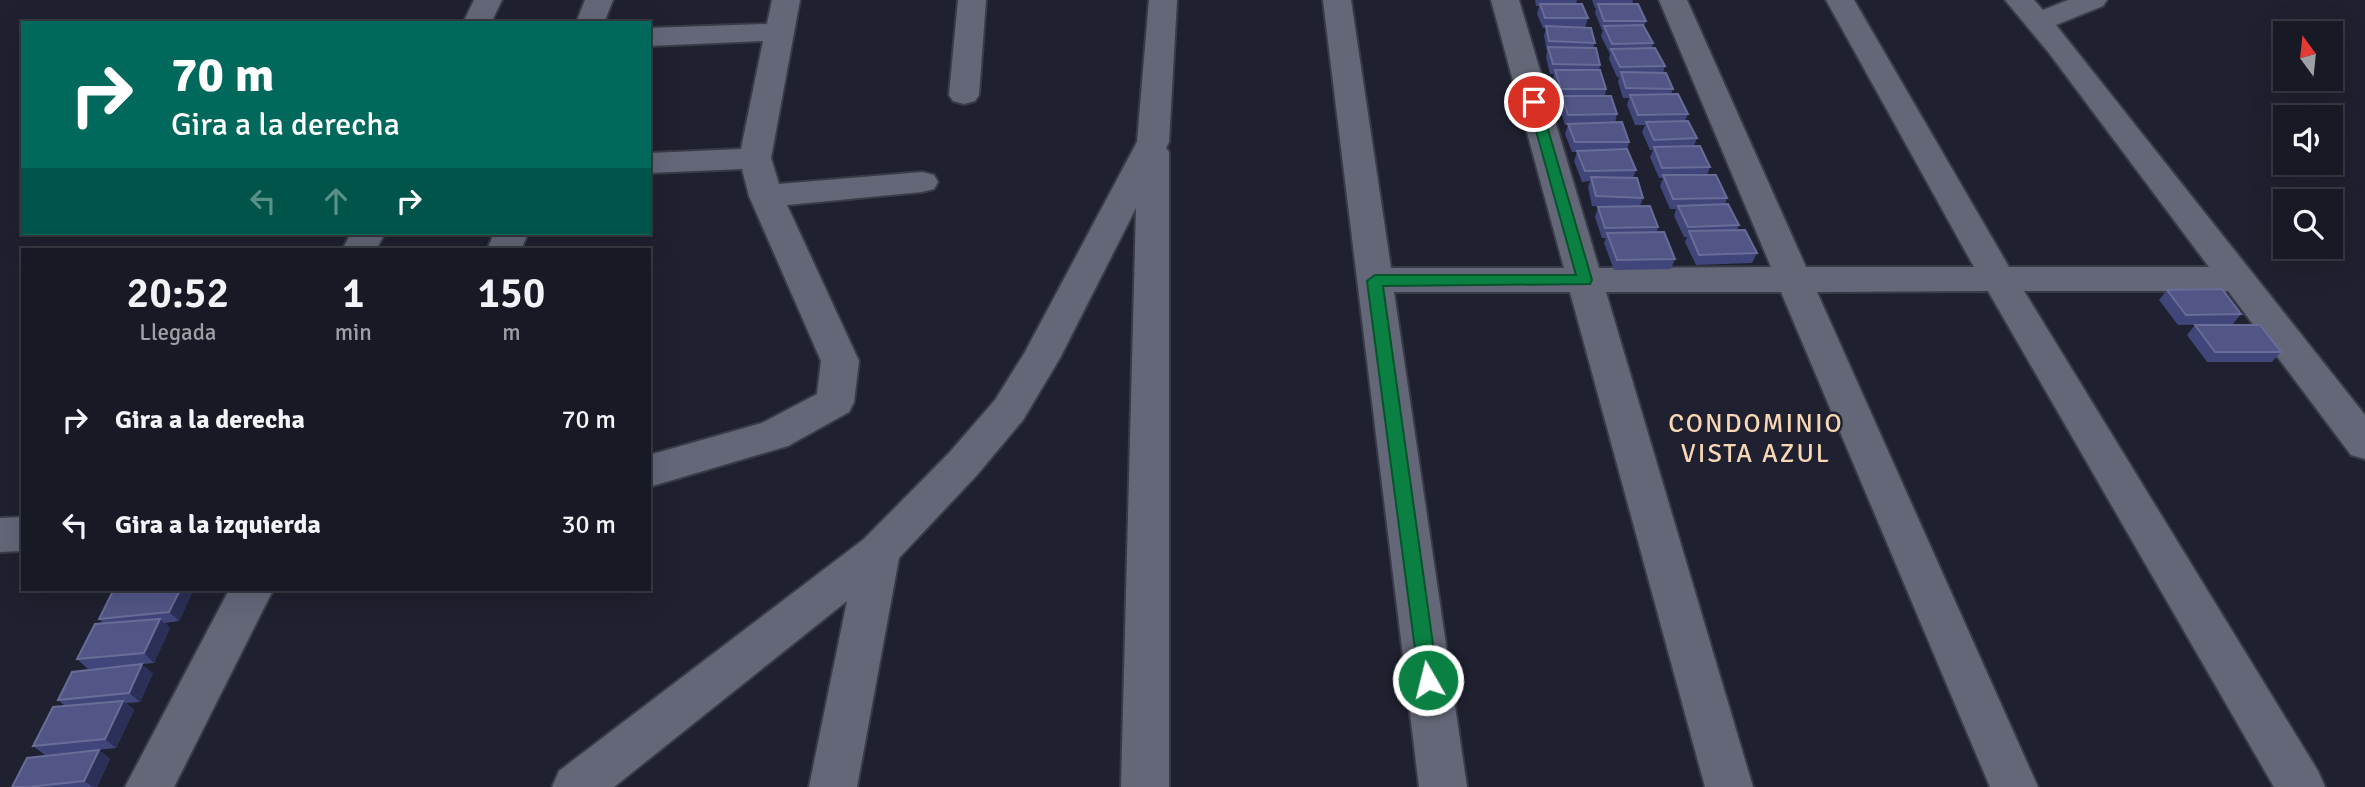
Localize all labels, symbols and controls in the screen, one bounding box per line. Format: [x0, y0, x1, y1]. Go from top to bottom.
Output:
north arrow [2273, 21, 2343, 91]
map controls [2273, 21, 2343, 259]
text: 70 m [171, 45, 274, 105]
icon: right [56, 49, 147, 140]
pin [1504, 72, 1564, 132]
icon: arrive [1515, 83, 1553, 121]
text: Gira a la derecha [171, 105, 400, 144]
button: sound [2273, 105, 2343, 175]
icon: left [244, 182, 282, 220]
icon: ahead [317, 182, 355, 220]
icon: right [390, 182, 428, 220]
button: search [2273, 189, 2343, 259]
text: 20:52 [127, 268, 229, 319]
text: 1 [342, 268, 365, 319]
text: 150 [477, 268, 545, 319]
text: Llegada [139, 318, 217, 347]
text: min [335, 318, 372, 347]
text: m [502, 318, 521, 347]
icon: right [56, 401, 94, 439]
text: Gira a la derecha [115, 404, 305, 436]
text: 70 m [561, 404, 616, 436]
district label: CONDOMINIO VISTA AZUL [1668, 408, 1844, 470]
icon: left [56, 506, 94, 544]
text: Gira a la izquierda [115, 509, 321, 541]
text: 30 m [561, 509, 616, 541]
position arrow [1391, 643, 1465, 717]

